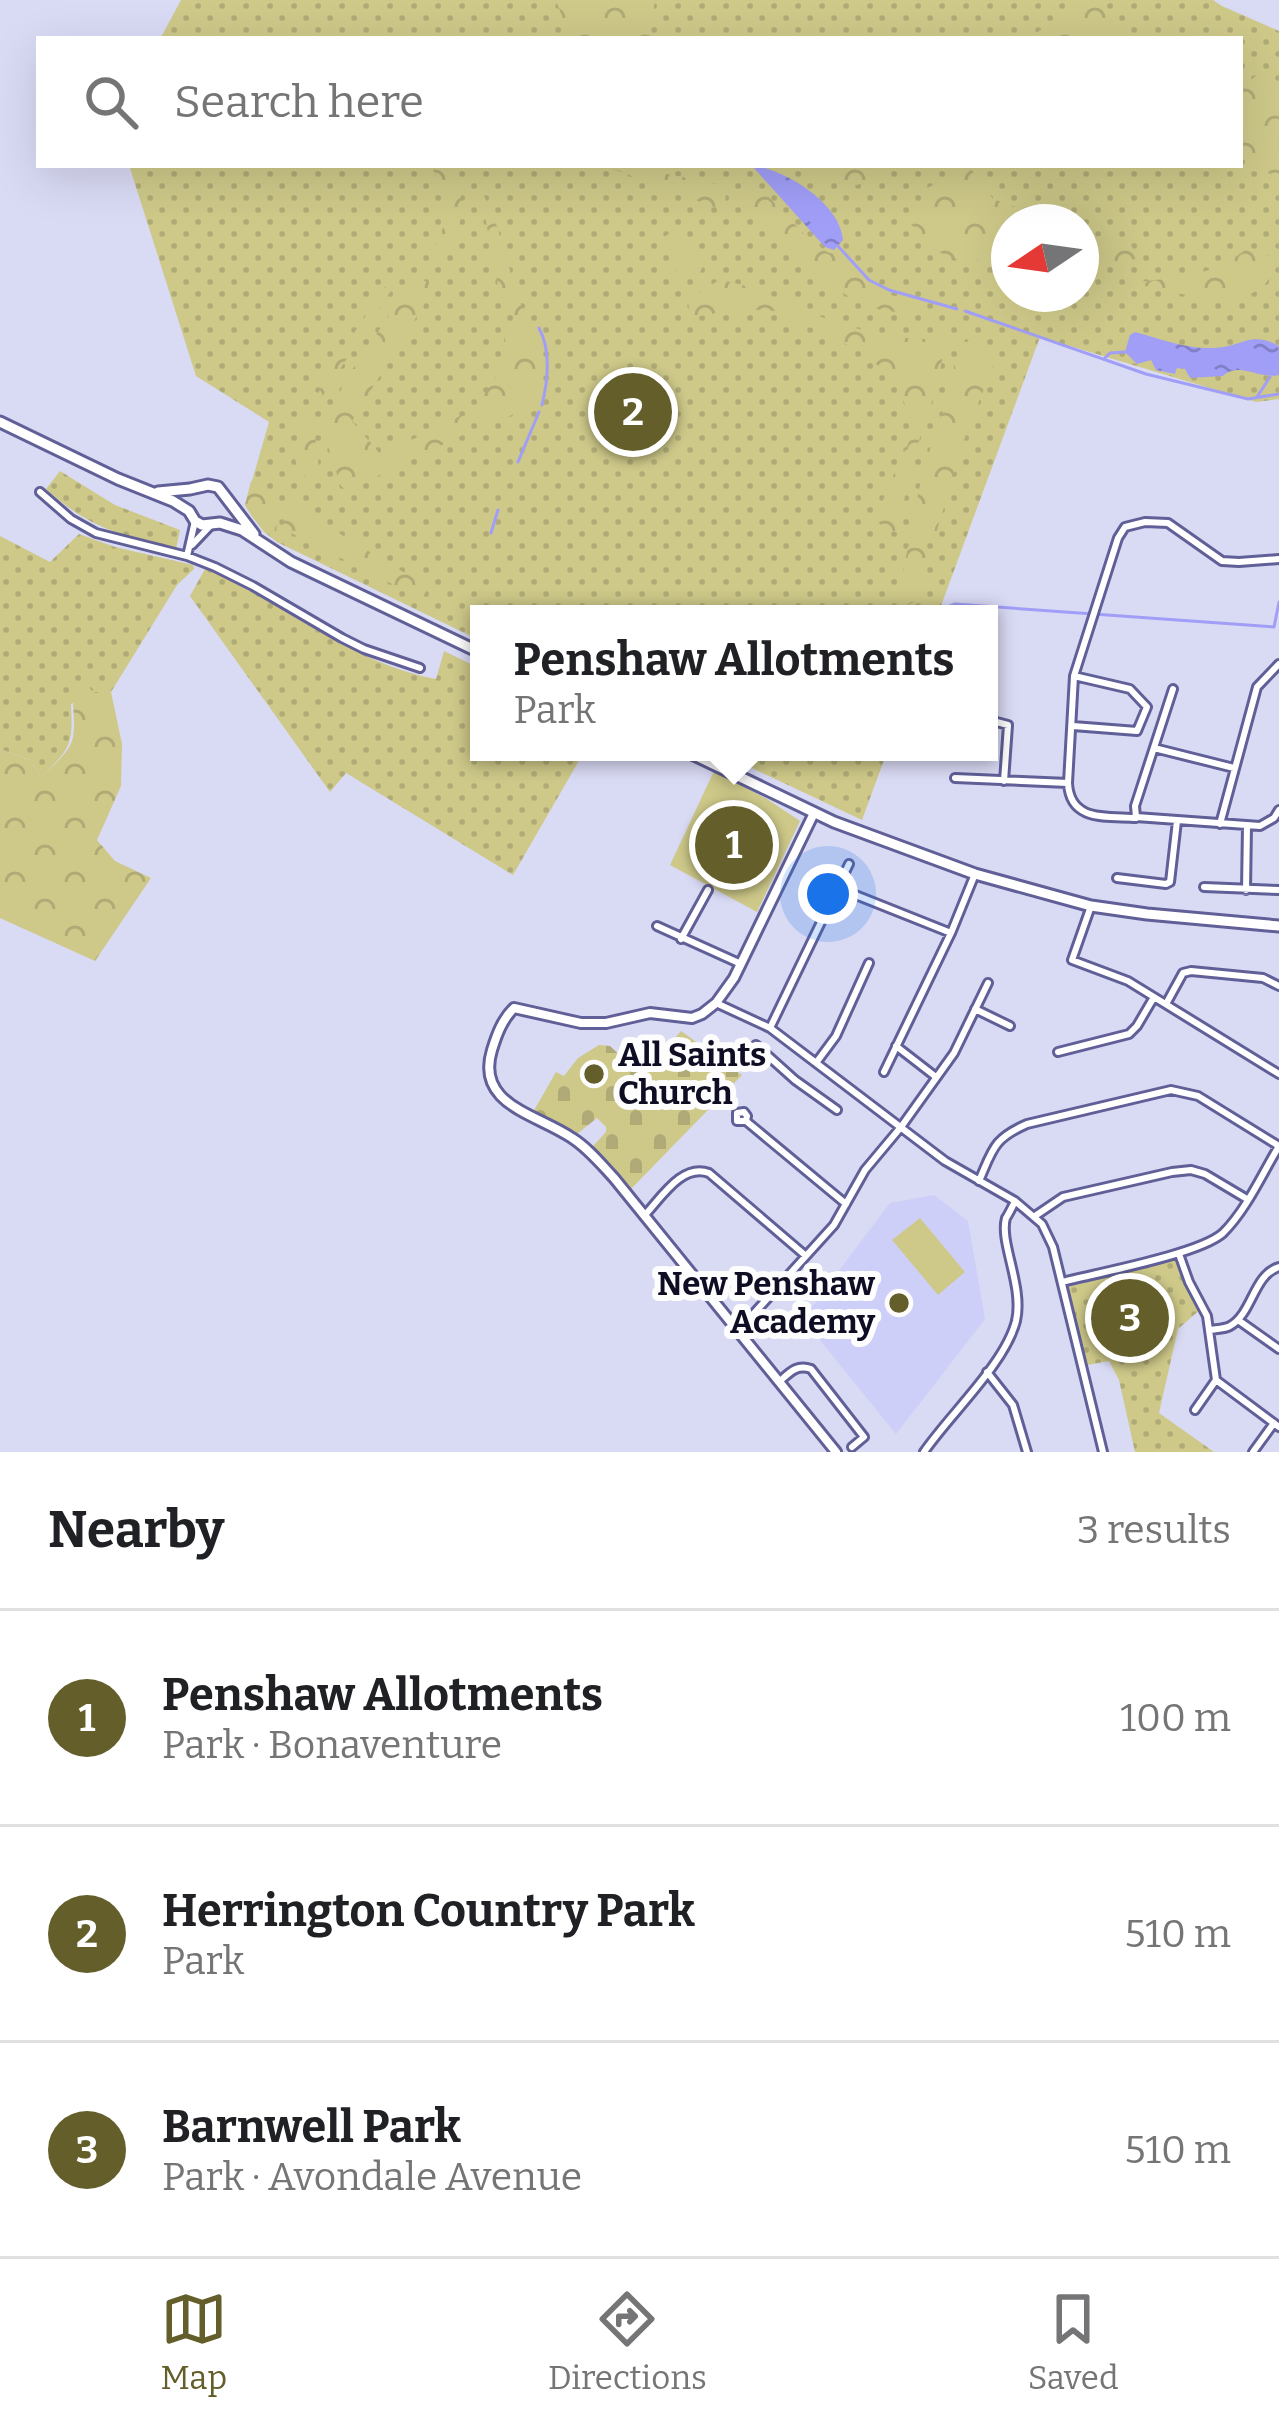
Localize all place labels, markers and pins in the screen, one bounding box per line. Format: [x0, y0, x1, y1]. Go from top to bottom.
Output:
pin: 2 [594, 367, 672, 457]
pin: 1 [695, 800, 773, 890]
place label: All Saints Church [618, 1035, 766, 1113]
marker: All Saints Church [581, 1061, 607, 1087]
place label: New Penshaw Academy [657, 1264, 876, 1342]
pin: 3 [1091, 1273, 1169, 1363]
marker: New Penshaw Academy [886, 1290, 912, 1316]

